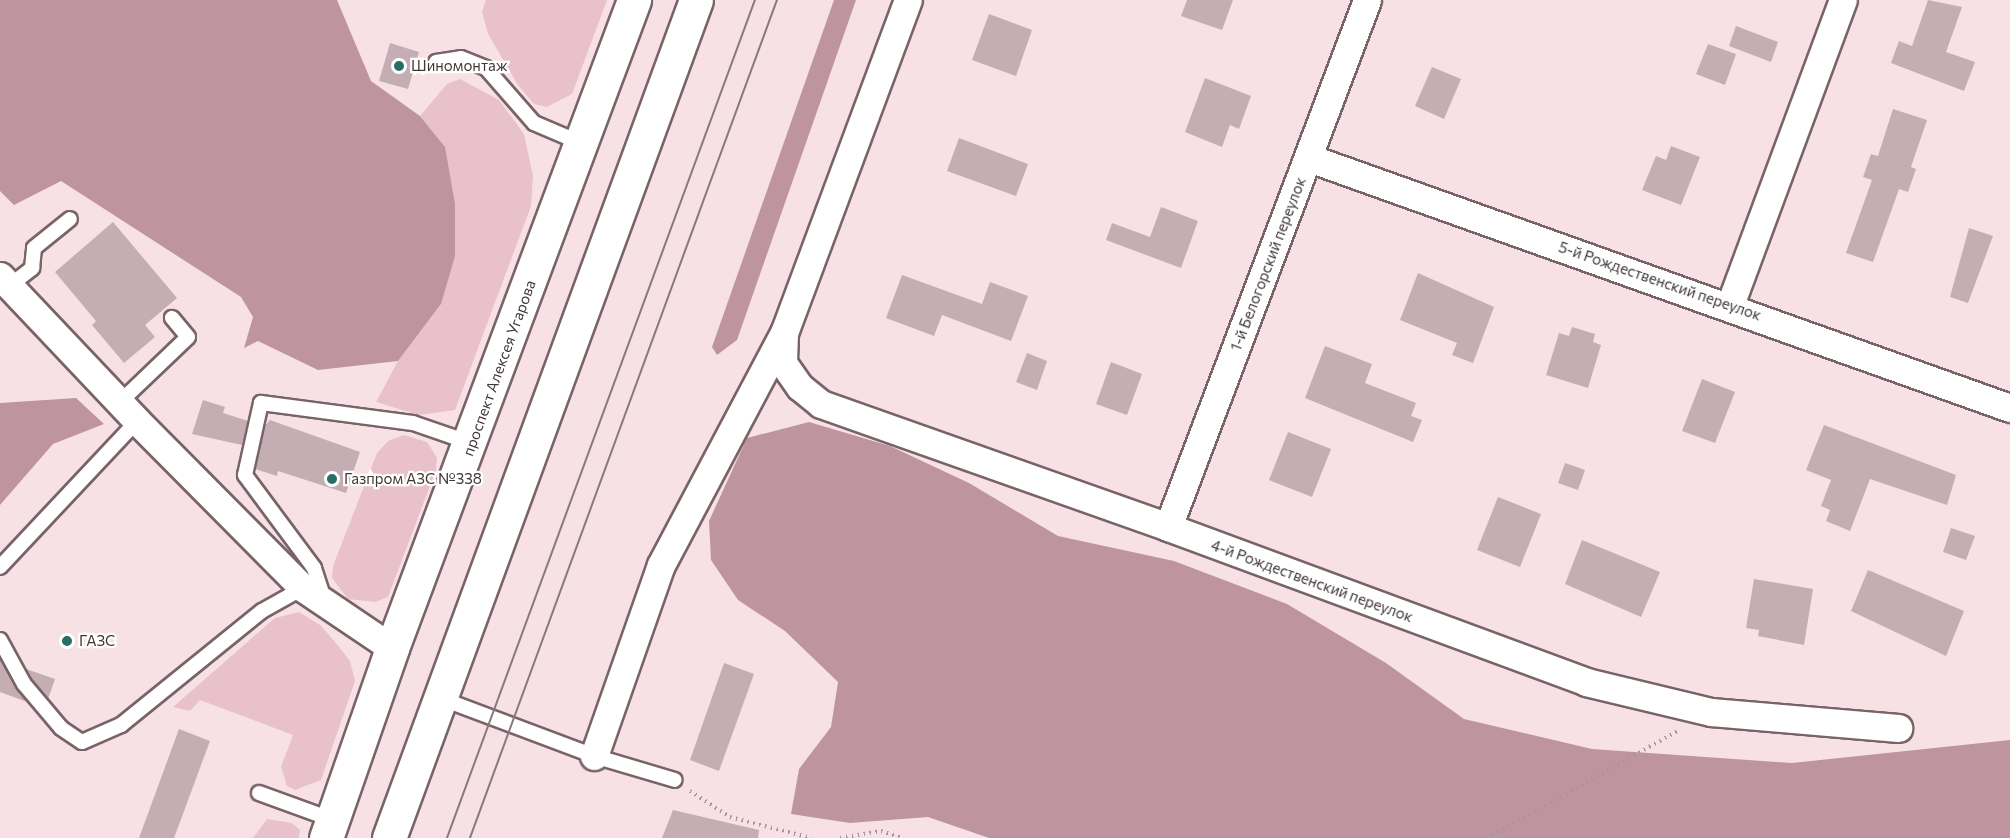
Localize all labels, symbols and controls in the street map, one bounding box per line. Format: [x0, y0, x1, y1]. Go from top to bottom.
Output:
place label: Шиномонтаж [411, 57, 508, 75]
marker: Шиномонтаж [392, 59, 406, 73]
street label: 1-й Белогорский переулок [1226, 175, 1310, 353]
street label: 5-й Рождественский переулок [1556, 238, 1764, 324]
street label: проспект Алексея Угарова [459, 278, 539, 458]
place label: Газпром АЗС №338 [344, 470, 482, 488]
marker: Газпром АЗС №338 [325, 472, 339, 486]
street label: 4-й Рождественский переулок [1209, 536, 1415, 626]
place label: ГАЗС [79, 632, 115, 650]
marker: ГАЗС [60, 634, 74, 648]

